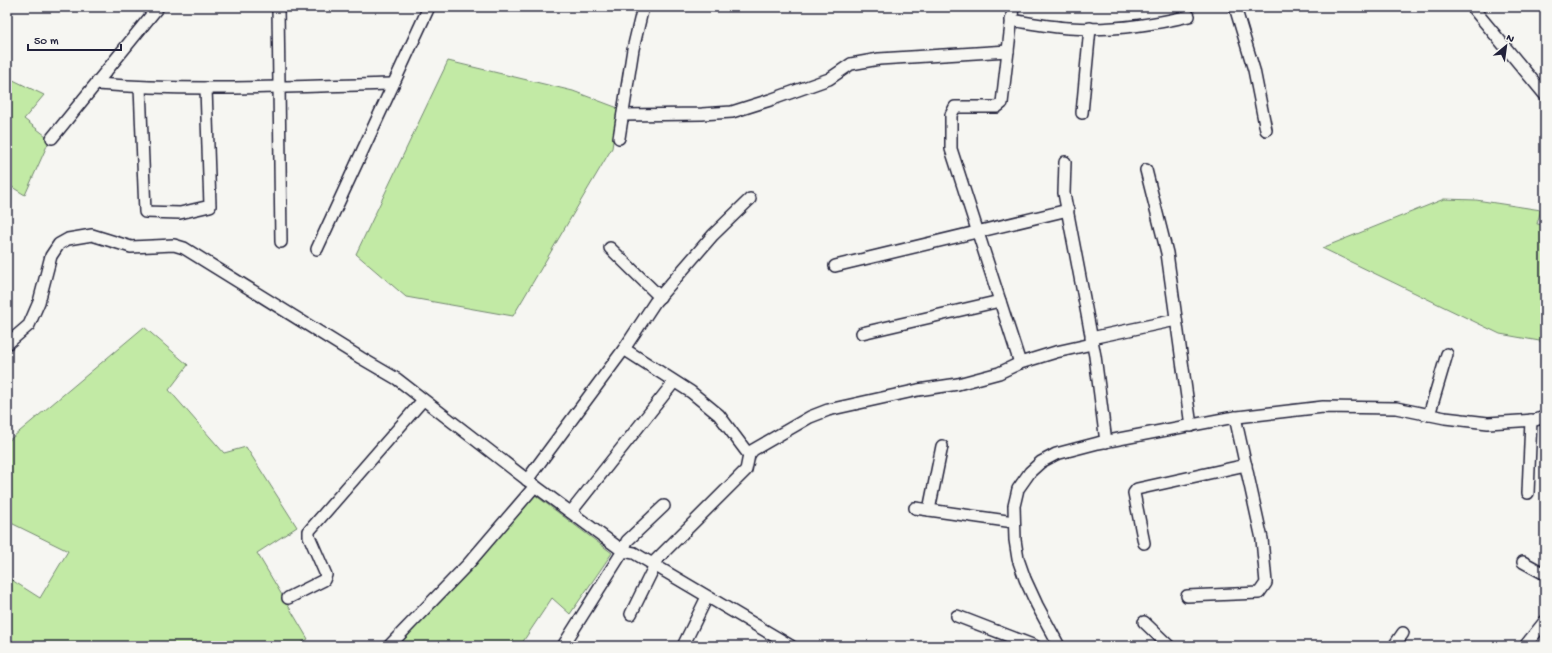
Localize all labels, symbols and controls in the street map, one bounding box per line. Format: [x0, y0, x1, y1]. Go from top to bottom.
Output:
scale bar [28, 26, 121, 52]
north arrow [1486, 26, 1526, 66]
text: N [1504, 32, 1516, 46]
text: 50 m [34, 35, 59, 49]

